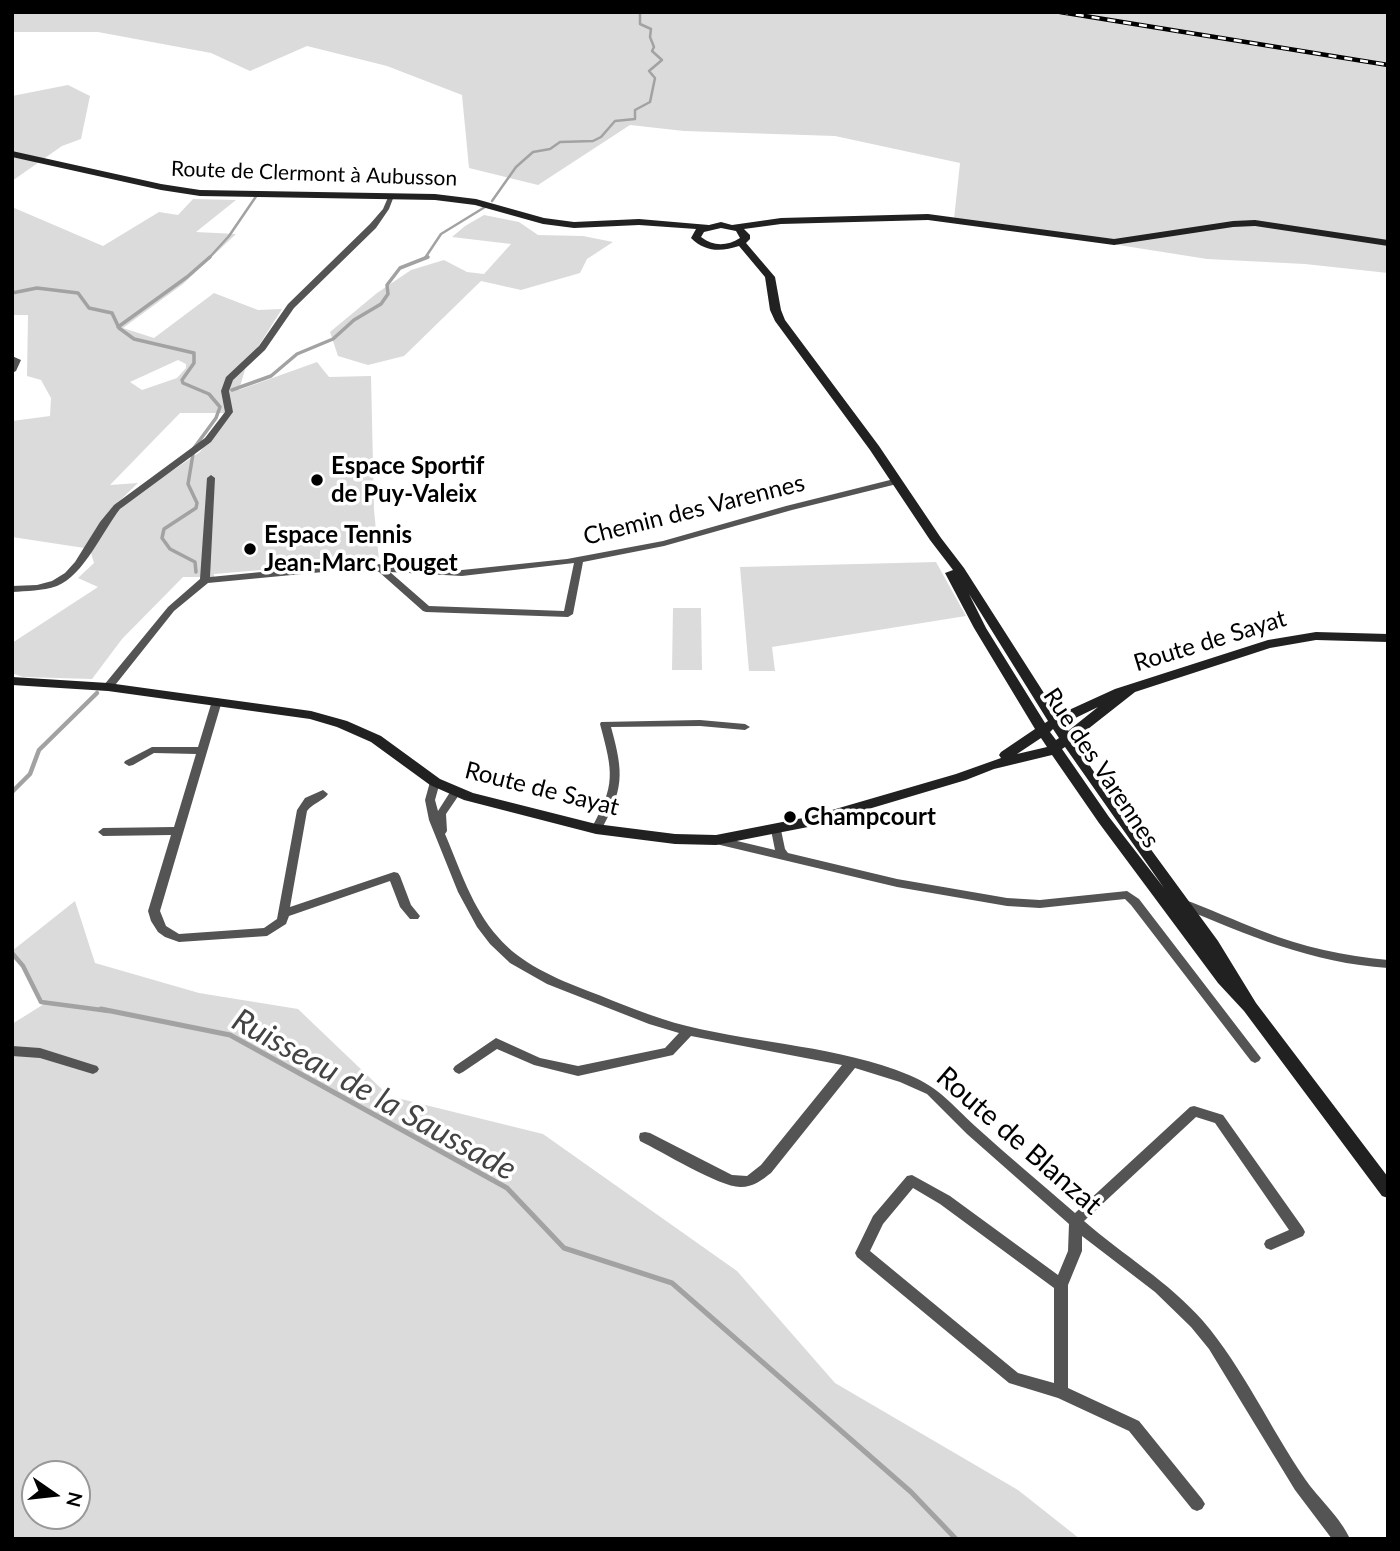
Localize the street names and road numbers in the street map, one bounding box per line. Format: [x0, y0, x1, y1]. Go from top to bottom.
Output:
street label: Route de Clermont à Aubusson [170, 156, 458, 192]
street label: Chemin des Varennes [580, 469, 808, 551]
street label: Route de Sayat [1130, 604, 1290, 678]
street label: Rue des Varennes [1037, 683, 1165, 853]
street label: Route de Sayat [462, 756, 622, 822]
street label: Route de Blanzat [929, 1060, 1109, 1222]

